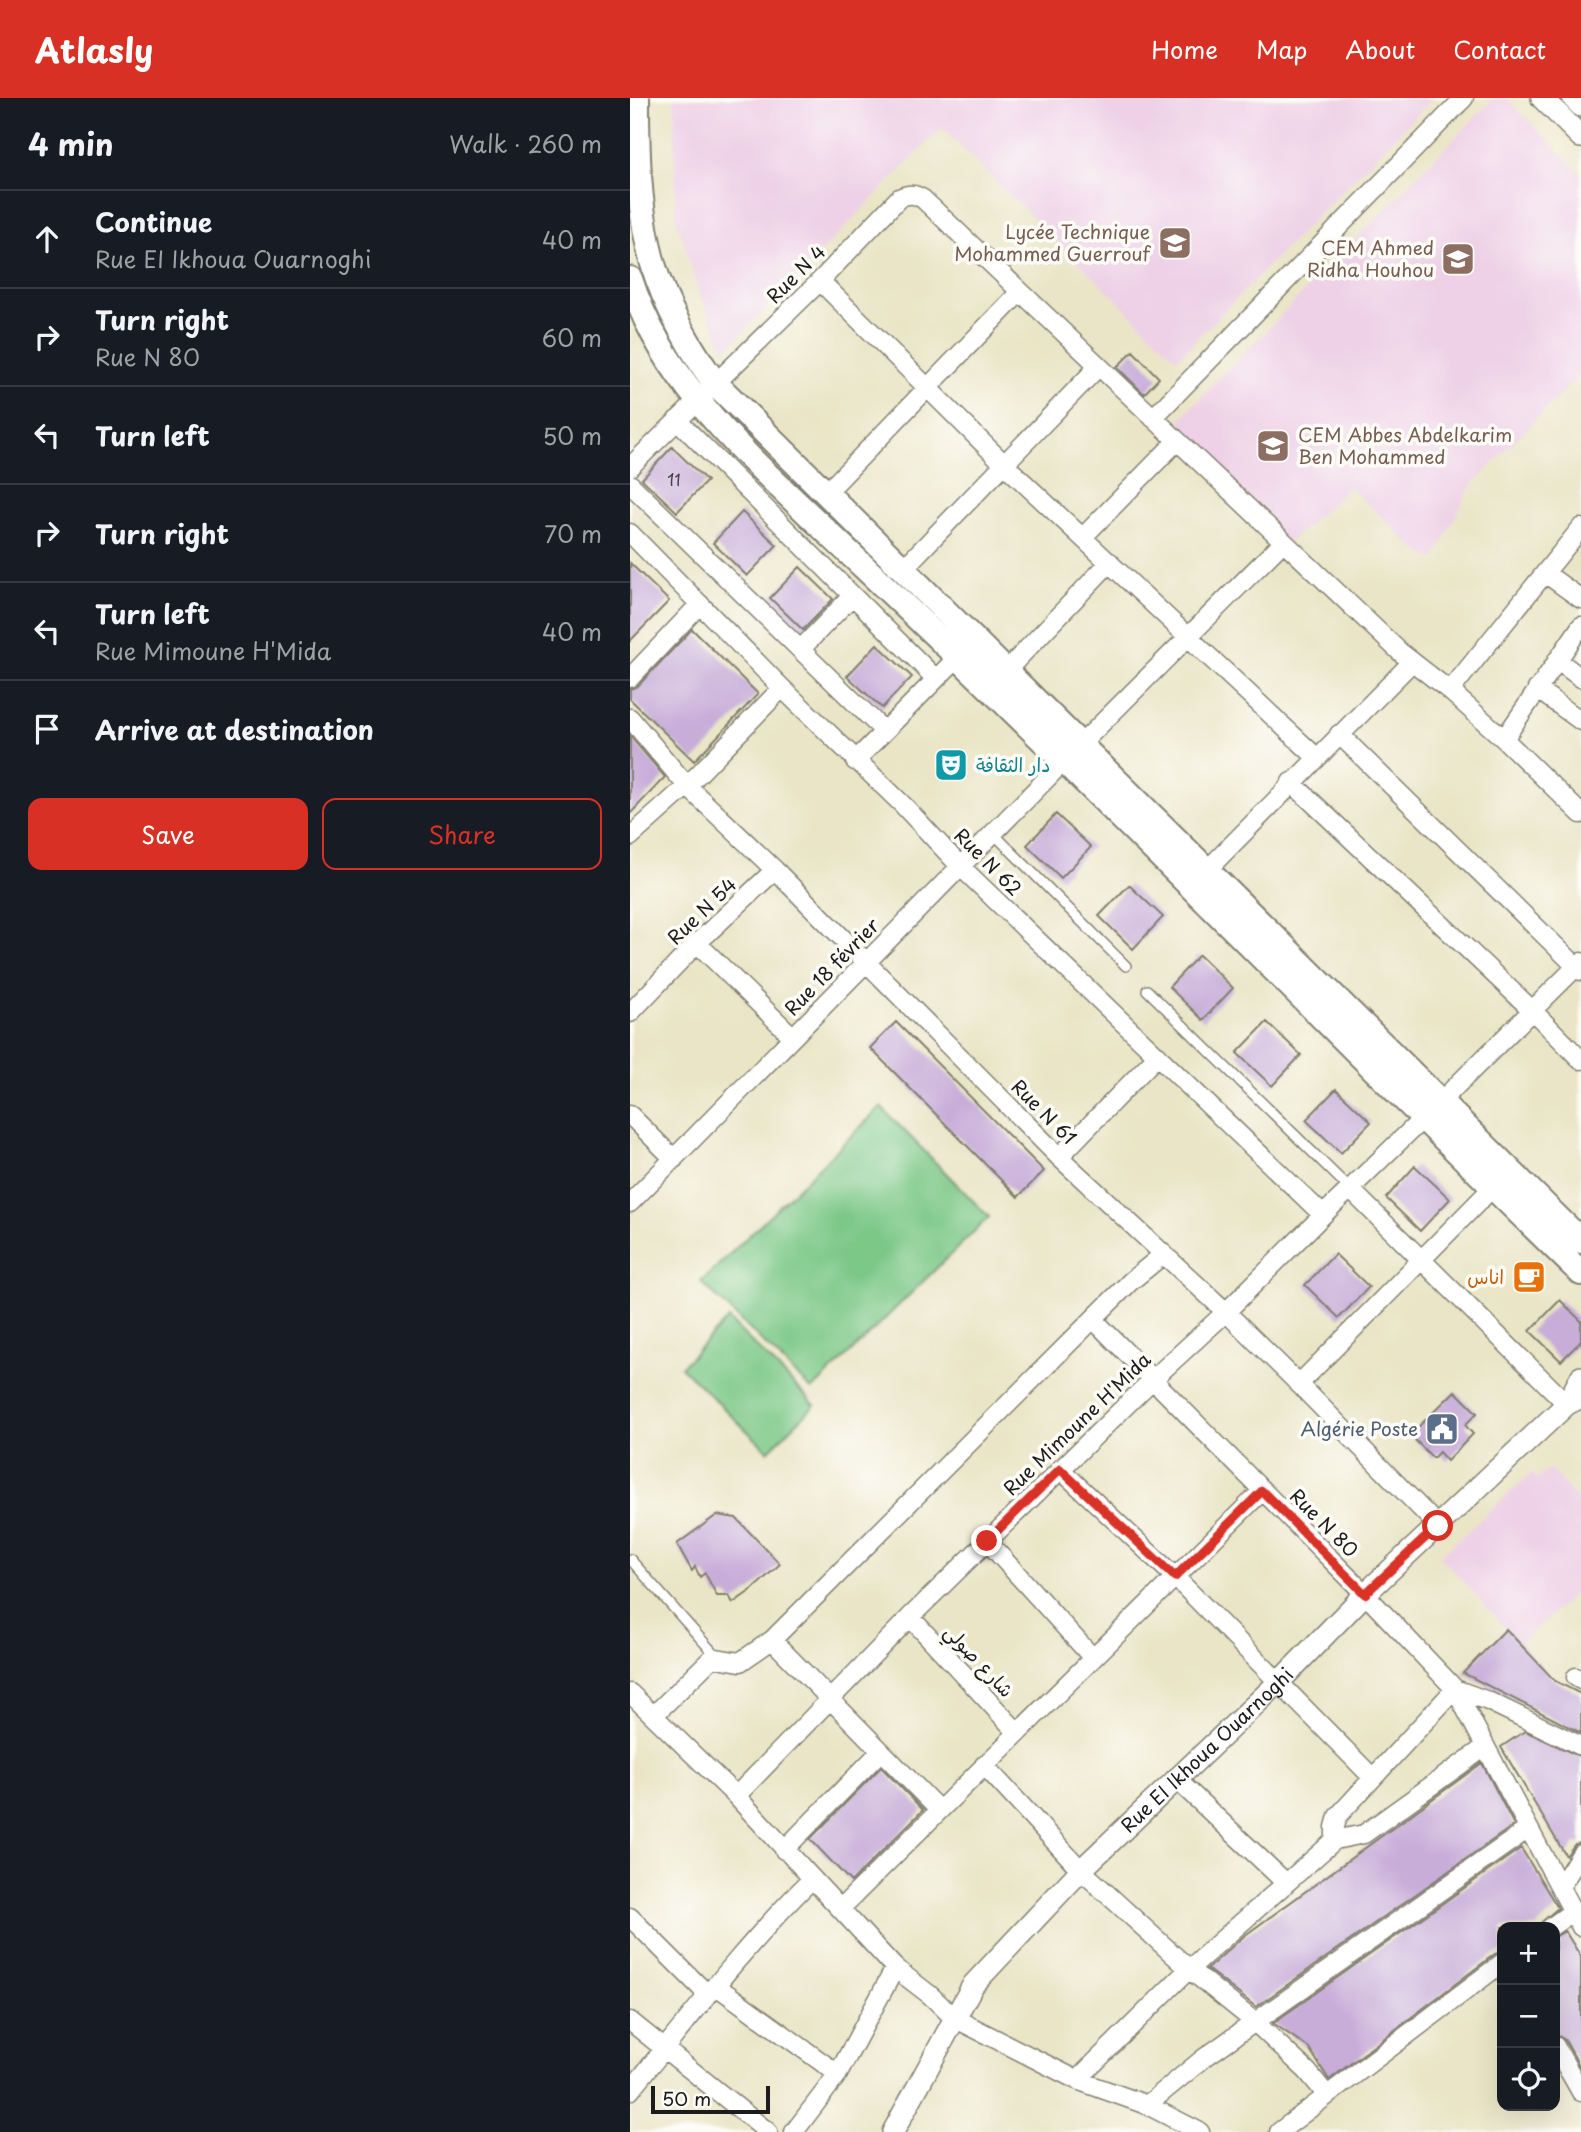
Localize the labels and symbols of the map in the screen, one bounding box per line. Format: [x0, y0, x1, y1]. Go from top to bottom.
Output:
place label: Lycée Technique Mohammed Guerrouf [954, 217, 1152, 267]
school or university icon: Lycée Technique Mohammed Guerrouf [1156, 224, 1194, 262]
place label: CEM Ahmed Ridha Houhou [1307, 233, 1434, 283]
street label: Rue N 4 [760, 238, 831, 309]
school or university icon: CEM Ahmed Ridha Houhou [1439, 240, 1477, 278]
place label: CEM Abbes Abdelkarim Ben Mohammed [1298, 420, 1512, 470]
school or university icon: CEM Abbes Abdelkarim Ben Mohammed [1254, 427, 1292, 465]
house number: 11 [667, 467, 681, 491]
theatre icon: دار الثقافة [932, 746, 970, 784]
place label: دار الثقافة [976, 750, 1050, 778]
street label: Rue N 62 [949, 821, 1029, 901]
street label: Rue N 54 [661, 870, 742, 950]
street label: Rue 18 février [778, 911, 886, 1021]
street label: Rue N 61 [1006, 1072, 1084, 1150]
cafe icon: اناس [1510, 1258, 1548, 1296]
place label: اناس [1467, 1262, 1504, 1290]
street label: Rue Mimoune H'Mida [996, 1345, 1156, 1501]
public building icon: Algérie Poste [1423, 1410, 1461, 1448]
place label: Algérie Poste [1300, 1414, 1418, 1442]
street label: Rue N 80 [1284, 1482, 1365, 1563]
route start [1422, 1510, 1453, 1541]
route end [971, 1525, 1002, 1556]
street label: شارع صولي [936, 1618, 1021, 1706]
street label: Rue EI Ikhoua Ouarnoghi [1114, 1661, 1299, 1838]
scale bar [651, 2083, 770, 2115]

